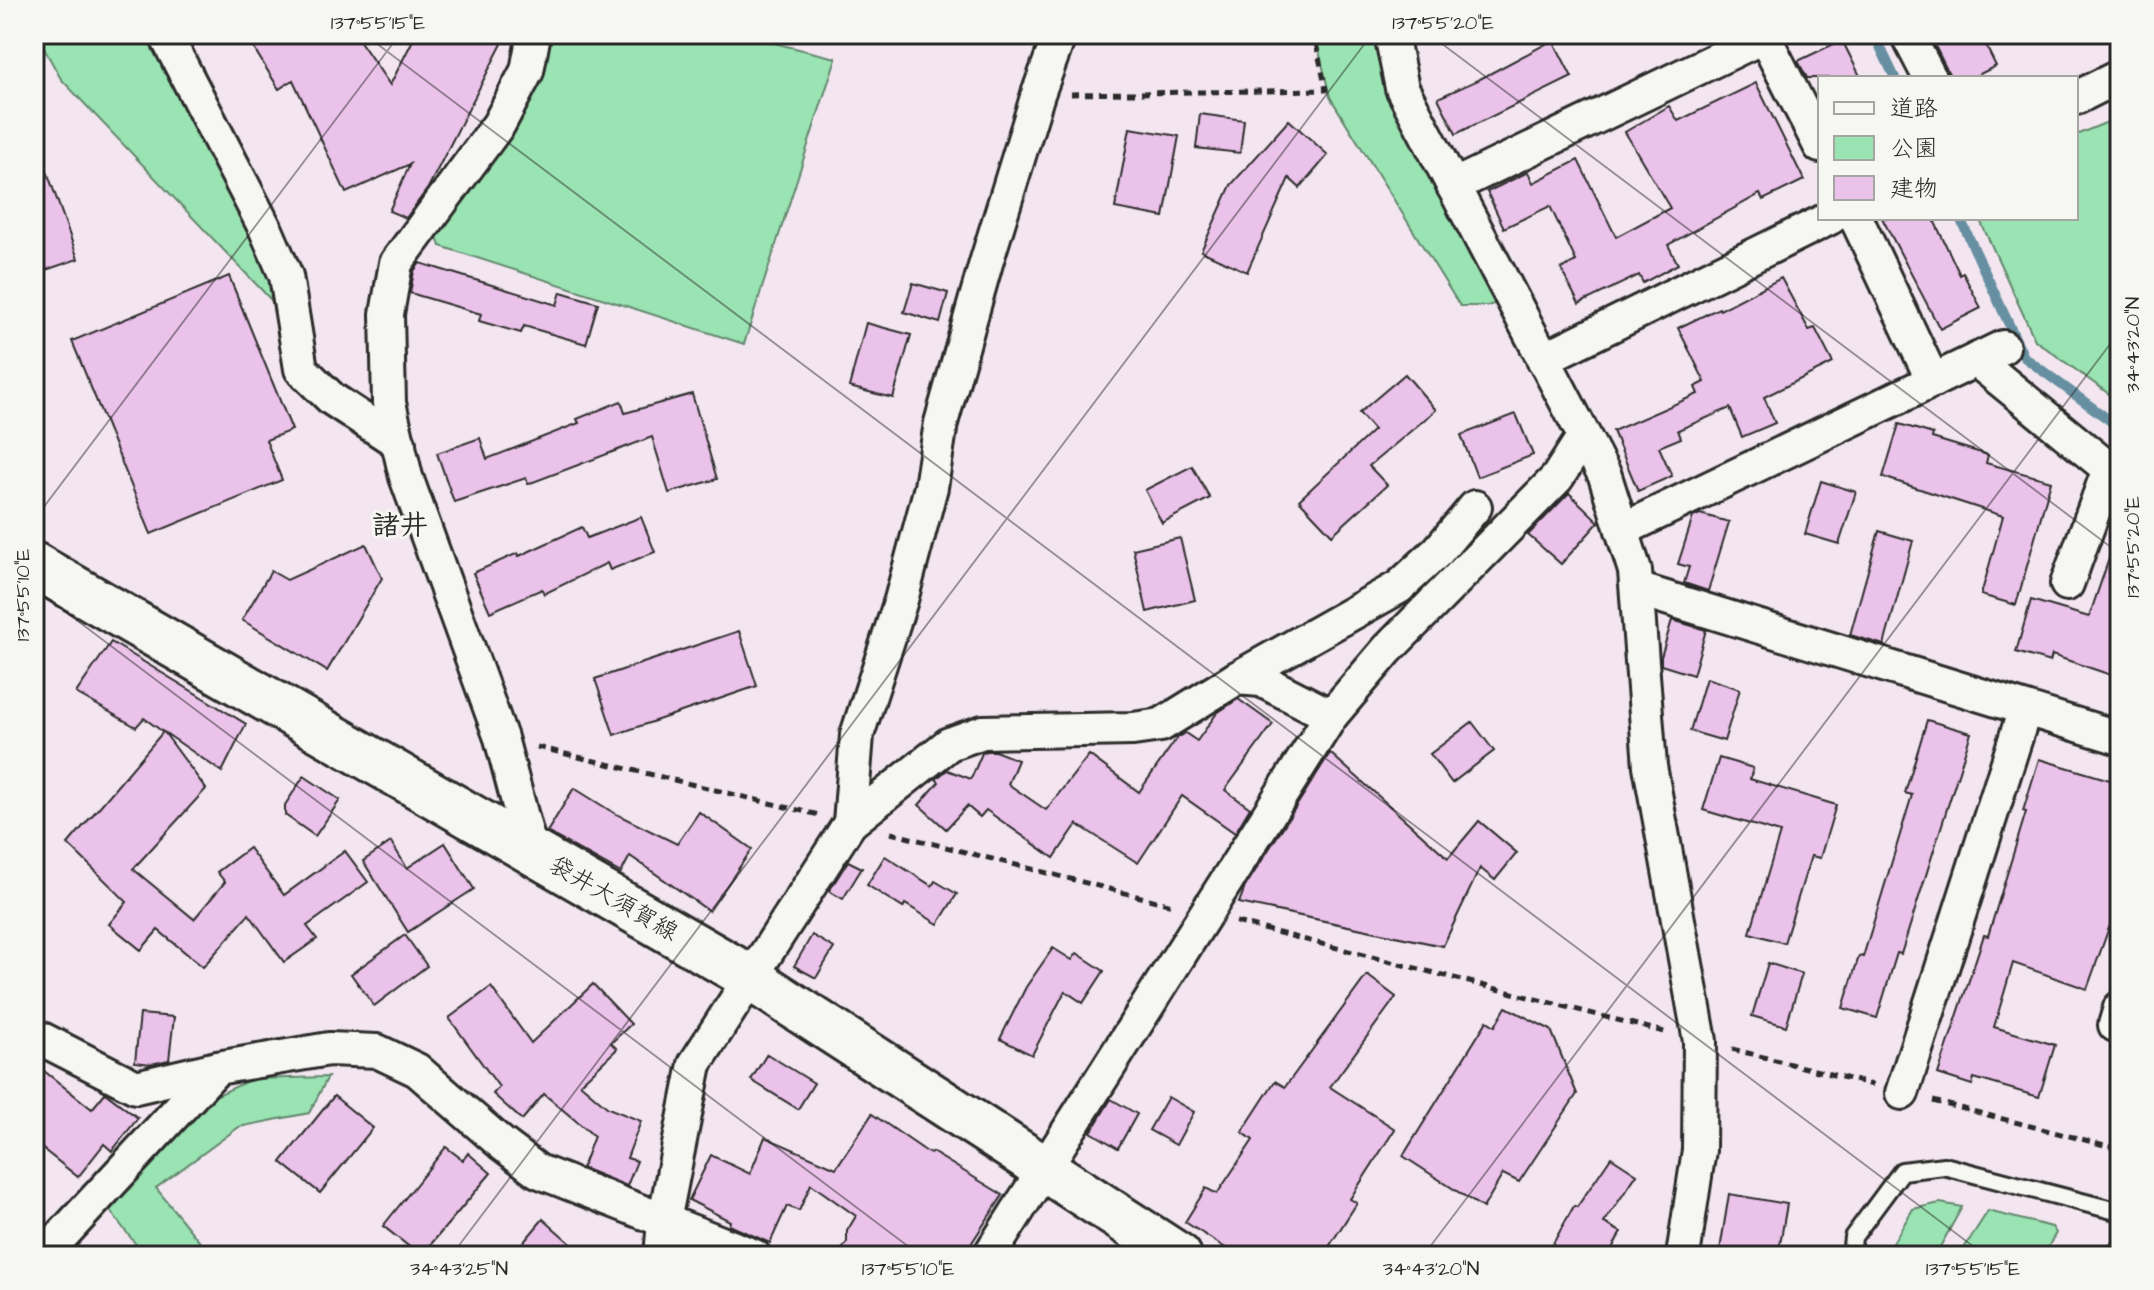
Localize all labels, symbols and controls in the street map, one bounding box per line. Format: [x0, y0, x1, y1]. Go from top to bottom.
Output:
text: 137°55'15"E [331, 9, 425, 37]
text: 137°55'20"E [1392, 9, 1494, 37]
legend [1818, 76, 2078, 220]
text: 道路 [1890, 92, 1938, 126]
text: 公園 [1890, 132, 1938, 166]
text: 建物 [1890, 172, 1938, 206]
text: 34°43'20"N [2119, 297, 2147, 393]
text: 137°55'20"E [2119, 496, 2147, 598]
district label: 諸井 [372, 506, 428, 545]
text: 137°55'10"E [9, 548, 37, 641]
street label: 袋井大須賀線 [543, 848, 684, 950]
text: 34°43'25"N [410, 1255, 508, 1283]
text: 137°55'10"E [862, 1255, 955, 1283]
text: 34°43'20"N [1383, 1255, 1479, 1283]
text: 137°55'15"E [1926, 1255, 2020, 1283]

